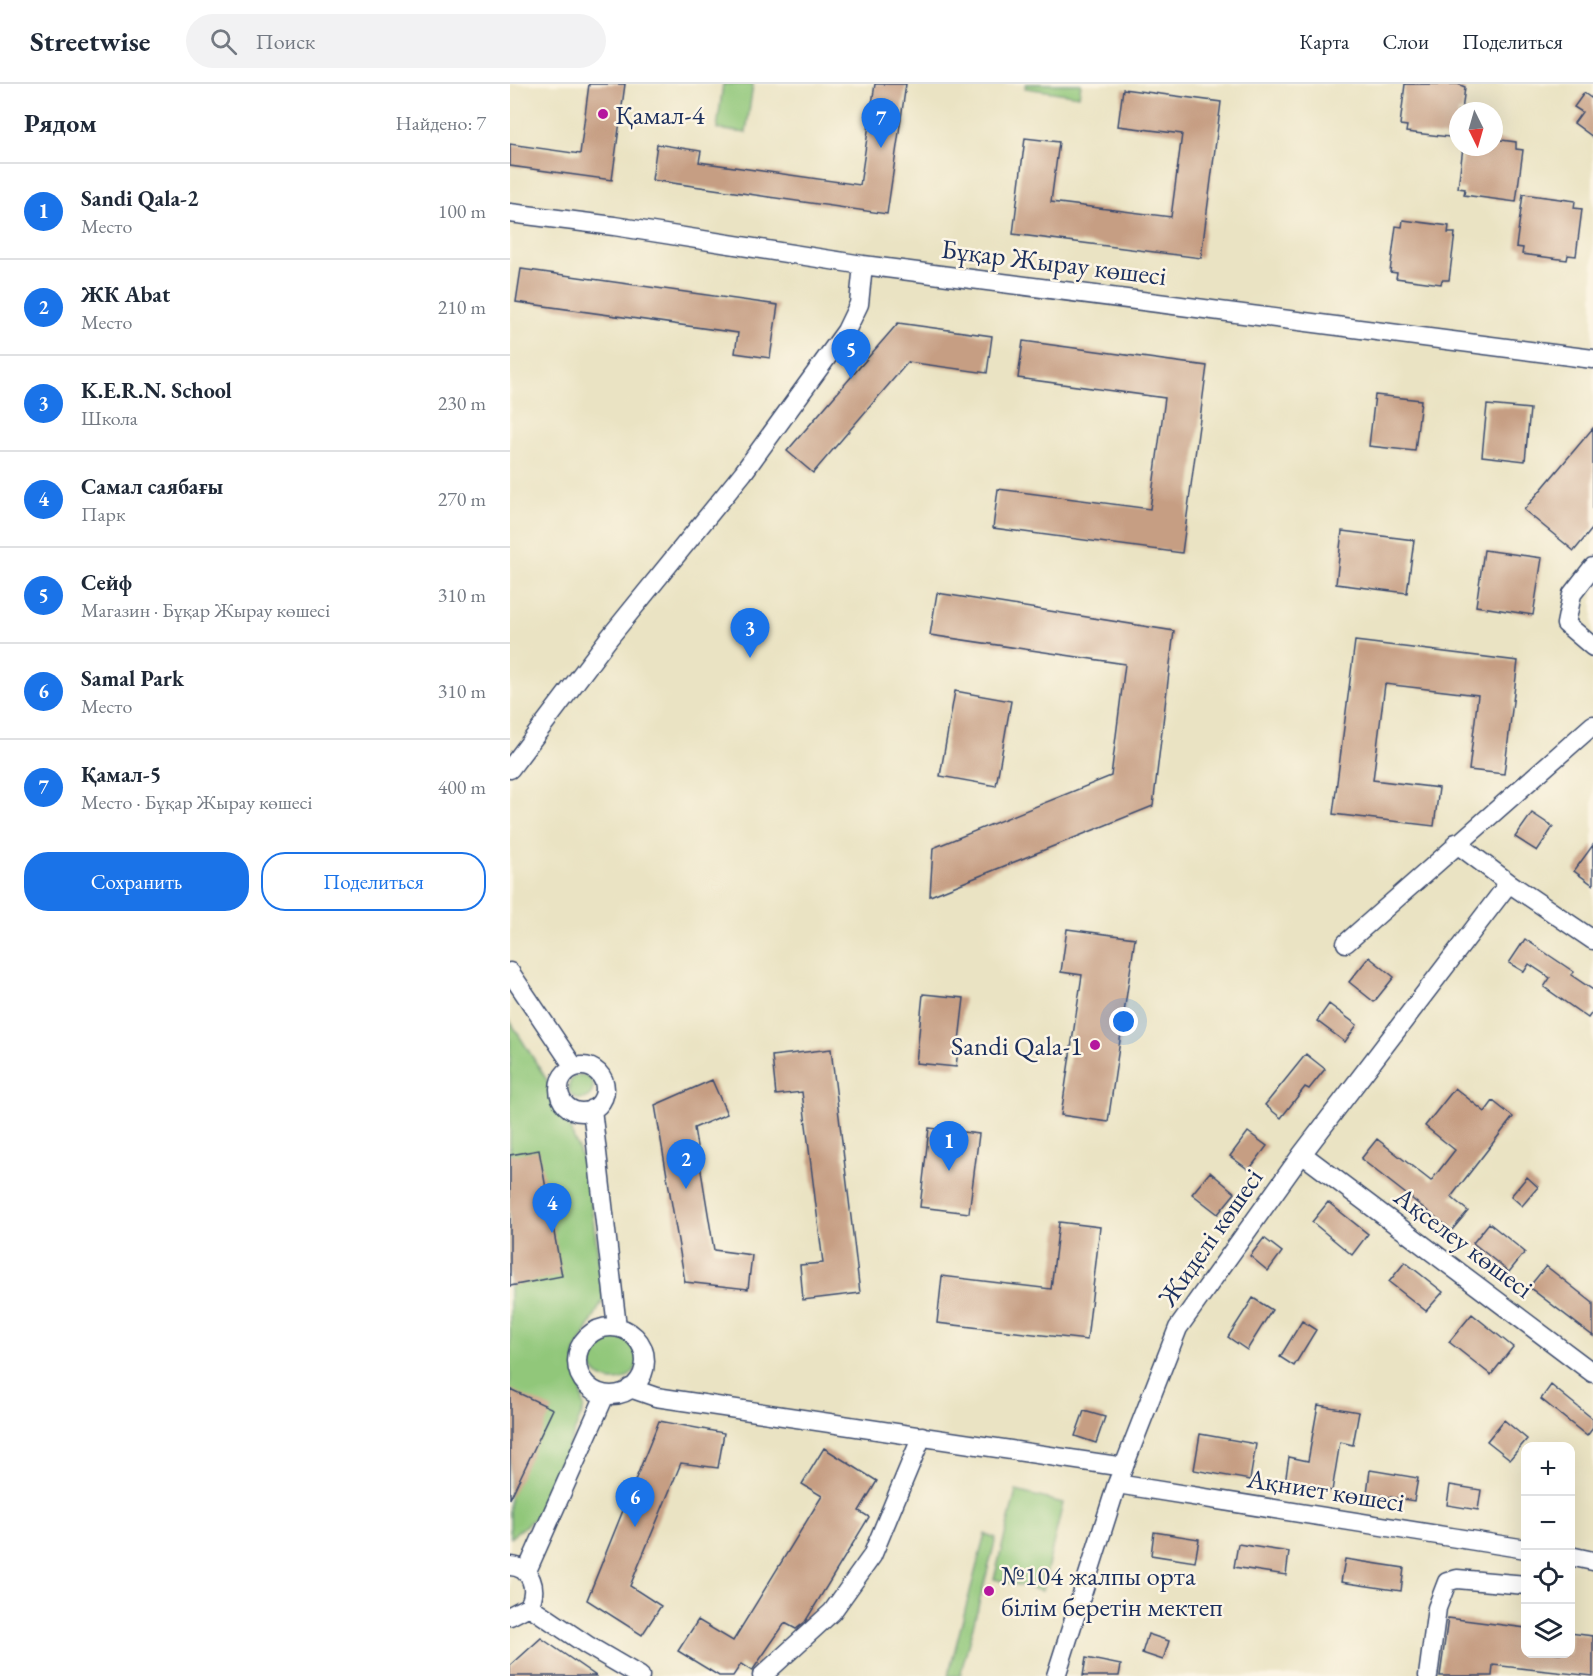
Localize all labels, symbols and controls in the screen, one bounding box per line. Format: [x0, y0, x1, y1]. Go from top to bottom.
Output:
search box [186, 14, 606, 68]
text: Streetwise [30, 23, 150, 59]
icon: search [207, 25, 240, 58]
text: Поиск [255, 27, 315, 56]
text: Карта [1299, 28, 1349, 55]
text: Слои [1382, 28, 1429, 55]
text: Поделиться [1462, 28, 1563, 55]
place label: Қамал-4 [615, 97, 706, 132]
pin: 7 [862, 98, 901, 148]
north arrow [1449, 102, 1503, 156]
text: Рядом [24, 106, 97, 140]
marker: Қамал-4 [596, 107, 610, 121]
text: Найдено: 7 [395, 110, 486, 136]
text: Sandi Qala-2 [81, 184, 199, 213]
text: 1 [38, 198, 49, 224]
text: 100 m [438, 198, 486, 224]
text: Место [81, 213, 132, 239]
street label: Бұқар Жырау көшесі [939, 231, 1169, 293]
text: ЖК Abat [81, 280, 170, 309]
text: 2 [38, 294, 49, 320]
text: 210 m [438, 294, 486, 320]
text: Место [81, 309, 132, 335]
pin: 5 [832, 330, 870, 379]
text: K.E.R.N. School [81, 376, 232, 405]
text: 3 [38, 390, 49, 416]
text: 230 m [438, 390, 486, 416]
text: Школа [81, 405, 138, 431]
text: Самал саябағы [81, 472, 223, 501]
text: 4 [38, 486, 49, 512]
text: 270 m [438, 486, 486, 512]
text: Парк [81, 501, 125, 527]
text: Сейф [81, 568, 132, 597]
text: 5 [38, 582, 49, 608]
text: 310 m [438, 582, 486, 608]
text: Магазин · Бұқар Жырау көшесі [81, 597, 330, 623]
pin: 3 [730, 608, 770, 658]
text: Samal Park [81, 664, 184, 693]
text: 6 [38, 678, 49, 704]
text: 310 m [438, 678, 486, 704]
text: Место [81, 693, 132, 719]
text: Қамал-5 [81, 760, 161, 789]
text: 7 [38, 774, 49, 800]
text: 400 m [438, 774, 486, 800]
text: Место · Бұқар Жырау көшесі [81, 789, 313, 815]
button: Сохранить [24, 852, 249, 911]
button: Поделиться [261, 852, 486, 911]
your location [1109, 1007, 1138, 1036]
place label: Sandi Qala-1 [951, 1028, 1083, 1063]
marker: Sandi Qala-1 [1088, 1038, 1102, 1052]
pin: 1 [930, 1122, 968, 1171]
pin: 2 [666, 1140, 705, 1189]
street label: Жиделі көшесі [1149, 1161, 1271, 1314]
street label: Ақселеу көшесі [1387, 1178, 1541, 1306]
pin: 4 [532, 1184, 572, 1233]
map controls [1521, 1442, 1575, 1658]
button: + [1521, 1442, 1575, 1496]
street label: Ақниет көшесі [1244, 1460, 1408, 1520]
pin: 6 [616, 1478, 654, 1527]
button: − [1521, 1496, 1575, 1550]
button: locate [1521, 1550, 1575, 1604]
place label: №104 жалпы орта білім беретін мектеп [1001, 1558, 1223, 1624]
marker: №104 жалпы орта білім беретін мектеп [982, 1584, 996, 1598]
button: layers [1521, 1604, 1575, 1658]

